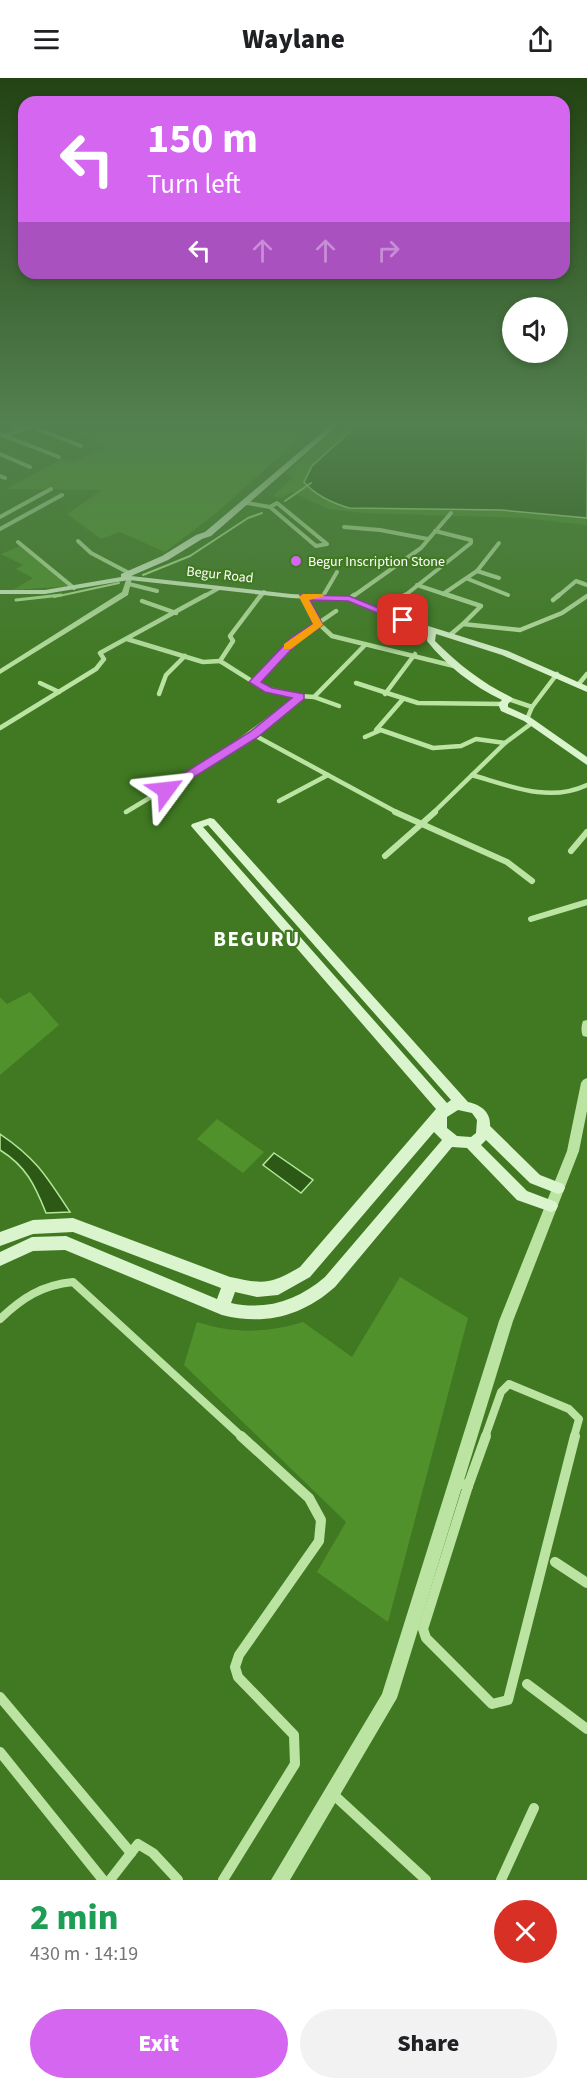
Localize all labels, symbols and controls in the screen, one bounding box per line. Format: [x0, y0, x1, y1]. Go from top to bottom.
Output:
text: Waylane [242, 20, 345, 59]
icon: menu [30, 23, 63, 56]
icon: share [524, 23, 557, 56]
text: 150 m [147, 109, 258, 169]
icon: left [48, 120, 126, 198]
text: Turn left [147, 165, 241, 204]
icon: left [183, 234, 216, 267]
icon: ahead [246, 234, 279, 267]
icon: ahead [309, 234, 342, 267]
icon: right [372, 234, 405, 267]
map controls [502, 297, 568, 363]
button: sound [502, 297, 568, 363]
place label: Begur Inscription Stone [308, 552, 445, 572]
marker: Begur Inscription Stone [289, 554, 303, 568]
street label: Begur Road [185, 562, 254, 588]
pin [377, 594, 428, 645]
icon: arrive [386, 603, 419, 636]
position arrow [134, 758, 198, 822]
district label: BEGURU [213, 924, 301, 954]
text: 2 min [30, 1892, 118, 1943]
button: close [494, 1900, 557, 1963]
text: 430 m · 14:19 [30, 1940, 138, 1968]
button: Exit [30, 2009, 288, 2078]
button: Share [300, 2009, 557, 2078]

